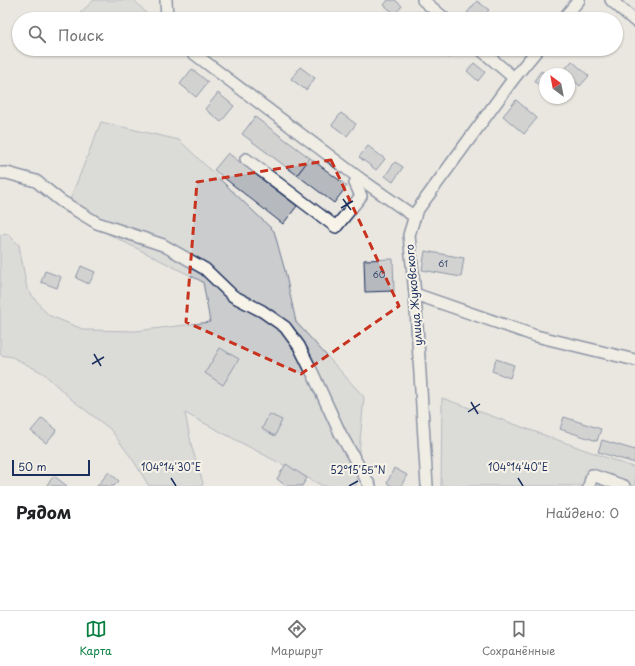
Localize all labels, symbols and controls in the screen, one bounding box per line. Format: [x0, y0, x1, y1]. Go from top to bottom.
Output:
search box [12, 12, 623, 56]
icon: search [26, 23, 48, 45]
text: Поиск [58, 23, 104, 46]
north arrow [539, 68, 575, 104]
street label: улица Жуковского [401, 244, 426, 347]
house number: 61 [438, 256, 448, 270]
house number: 60 [373, 267, 386, 281]
scale bar [12, 458, 90, 477]
text: 50 m [18, 458, 47, 475]
text: 104°14'30"E [141, 459, 201, 474]
text: 104°14'40"E [488, 459, 548, 474]
text: 52°15'55"N [330, 462, 386, 477]
text: Рядом [16, 499, 71, 525]
text: Найдено: 0 [546, 503, 619, 522]
tab: Карта [80, 618, 112, 659]
tab: Маршрут [271, 618, 323, 659]
tab: Сохранённые [482, 618, 555, 659]

